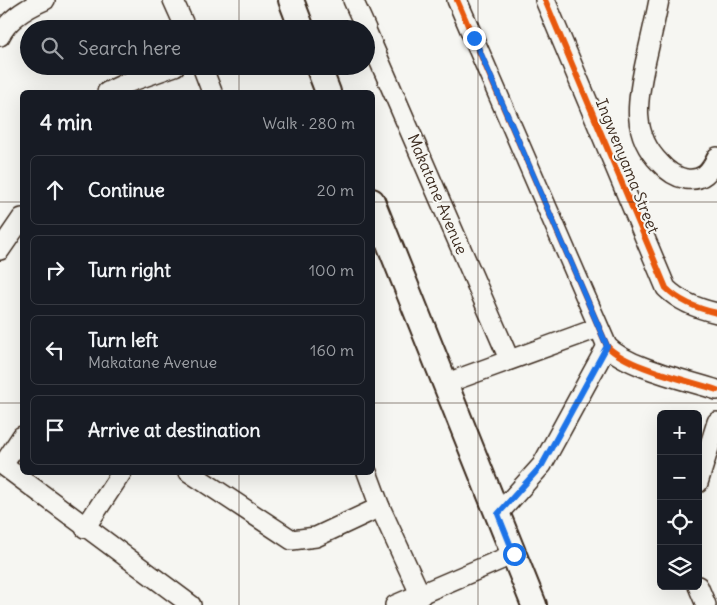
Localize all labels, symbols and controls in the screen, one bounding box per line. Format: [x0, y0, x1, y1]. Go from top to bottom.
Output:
search box [20, 20, 375, 75]
route end [463, 27, 486, 50]
icon: search [38, 34, 66, 62]
text: Search here [78, 36, 181, 60]
street label: Ingwenyama Street [592, 96, 664, 237]
text: 4 min [40, 109, 92, 136]
text: Walk · 280 m [263, 113, 355, 133]
street label: Makatane Avenue [404, 131, 472, 257]
icon: ahead [41, 176, 69, 204]
text: Continue [88, 178, 165, 202]
text: 20 m [317, 180, 354, 200]
icon: right [41, 256, 69, 284]
text: Turn right [88, 258, 171, 282]
text: 100 m [309, 260, 354, 280]
text: Turn left [88, 328, 158, 352]
icon: left [41, 336, 69, 364]
text: 160 m [310, 340, 354, 360]
text: Makatane Avenue [88, 352, 217, 372]
map controls [657, 410, 702, 590]
button: + [657, 410, 702, 455]
icon: arrive [41, 416, 69, 444]
text: Arrive at destination [88, 418, 261, 442]
button: − [657, 455, 702, 500]
button: locate [657, 500, 702, 545]
route start [503, 543, 526, 566]
button: layers [657, 545, 702, 590]

